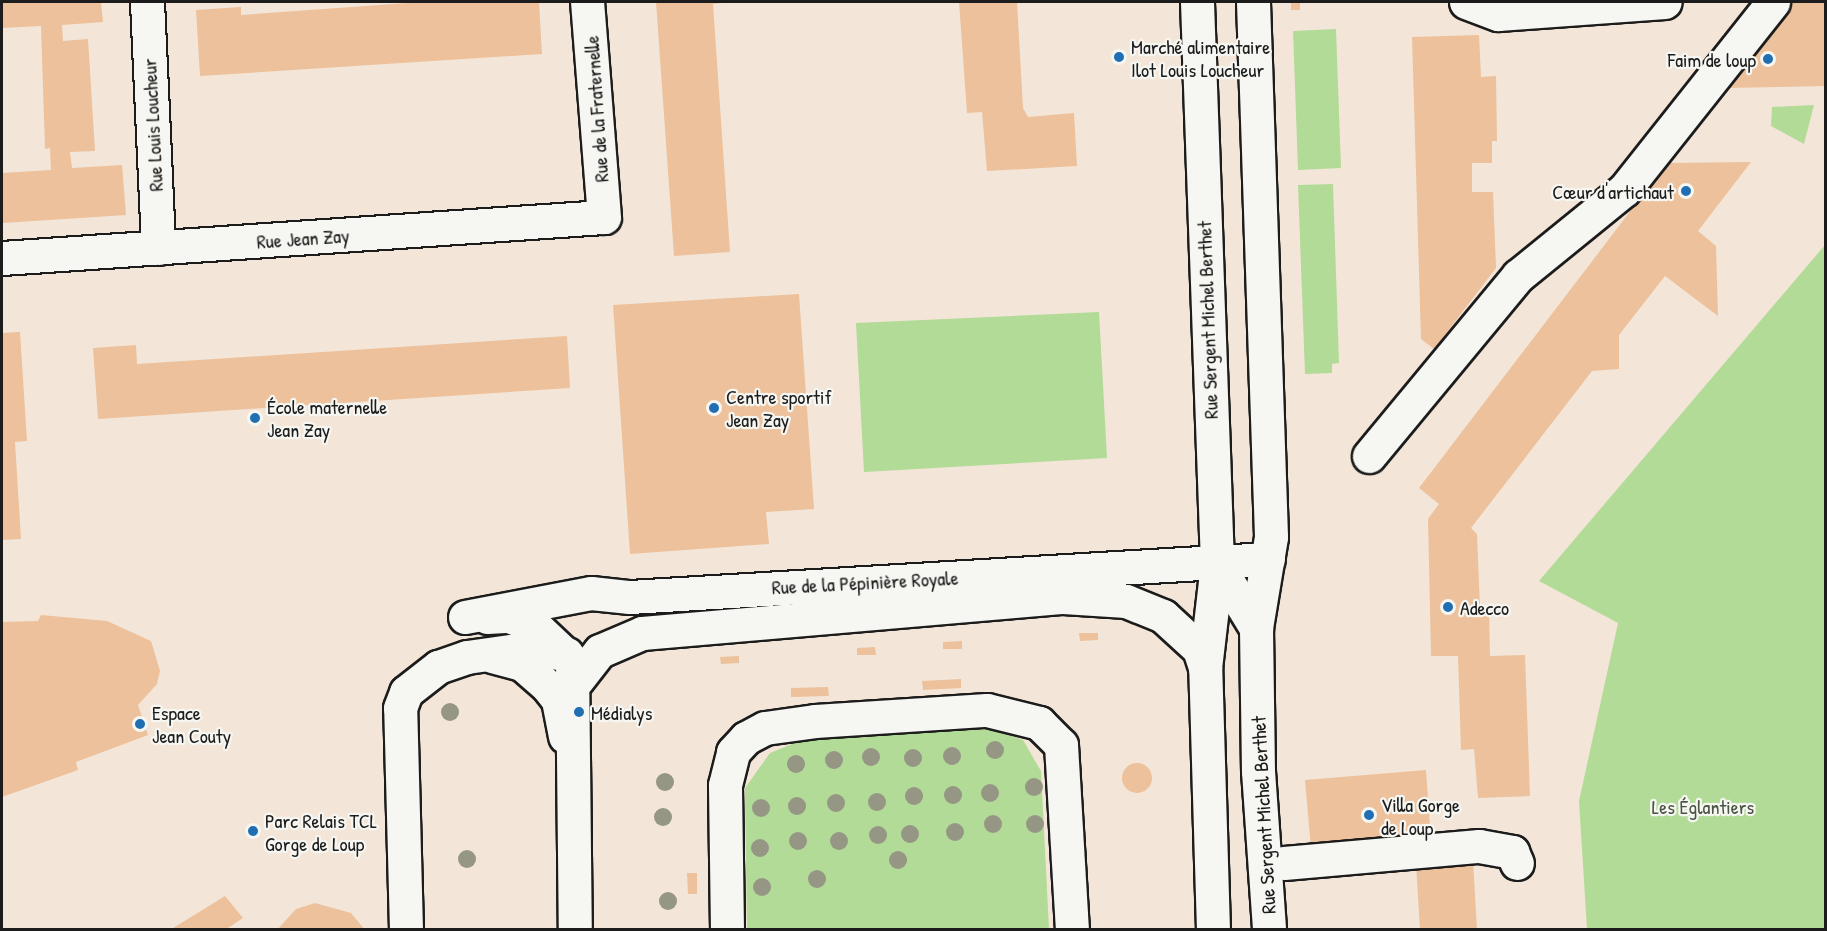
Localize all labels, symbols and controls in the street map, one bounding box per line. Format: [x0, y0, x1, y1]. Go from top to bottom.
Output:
place label: Marché alimentaire Ilot Louis Loucheur [1131, 34, 1270, 81]
street label: Rue de la Fraternelle [579, 35, 613, 183]
place label: Faim de loup [1668, 47, 1756, 71]
marker: Marché alimentaire Ilot Louis Loucheur [1112, 50, 1126, 64]
marker: Faim de loup [1761, 52, 1775, 66]
street label: Rue Louis Loucheur [137, 58, 167, 192]
place label: Cœur d'artichaut [1552, 179, 1674, 203]
marker: Cœur d'artichaut [1679, 184, 1693, 198]
street label: Rue Sergent Michel Berthet [1192, 221, 1222, 419]
street label: Rue Jean Zay [256, 223, 350, 253]
place label: Centre sportif Jean Zay [726, 384, 832, 431]
place label: École maternelle Jean Zay [267, 394, 387, 441]
marker: Centre sportif Jean Zay [707, 401, 721, 415]
marker: École maternelle Jean Zay [248, 411, 262, 425]
street label: Rue de la Pépinière Royale [771, 565, 959, 599]
place label: Adecco [1460, 595, 1509, 619]
marker: Adecco [1441, 600, 1455, 614]
place label: Espace Jean Couty [152, 700, 231, 747]
place label: Médialys [591, 700, 652, 724]
marker: Médialys [572, 705, 586, 719]
street label: Rue Sergent Michel Berthet [1246, 715, 1280, 915]
marker: Espace Jean Couty [133, 717, 147, 731]
place label: Villa Gorge de Loup [1381, 792, 1460, 839]
park label: Les Églantiers [1652, 794, 1754, 818]
place label: Parc Relais TCL Gorge de Loup [265, 808, 377, 855]
marker: Villa Gorge de Loup [1362, 808, 1376, 822]
marker: Parc Relais TCL Gorge de Loup [246, 824, 260, 838]

